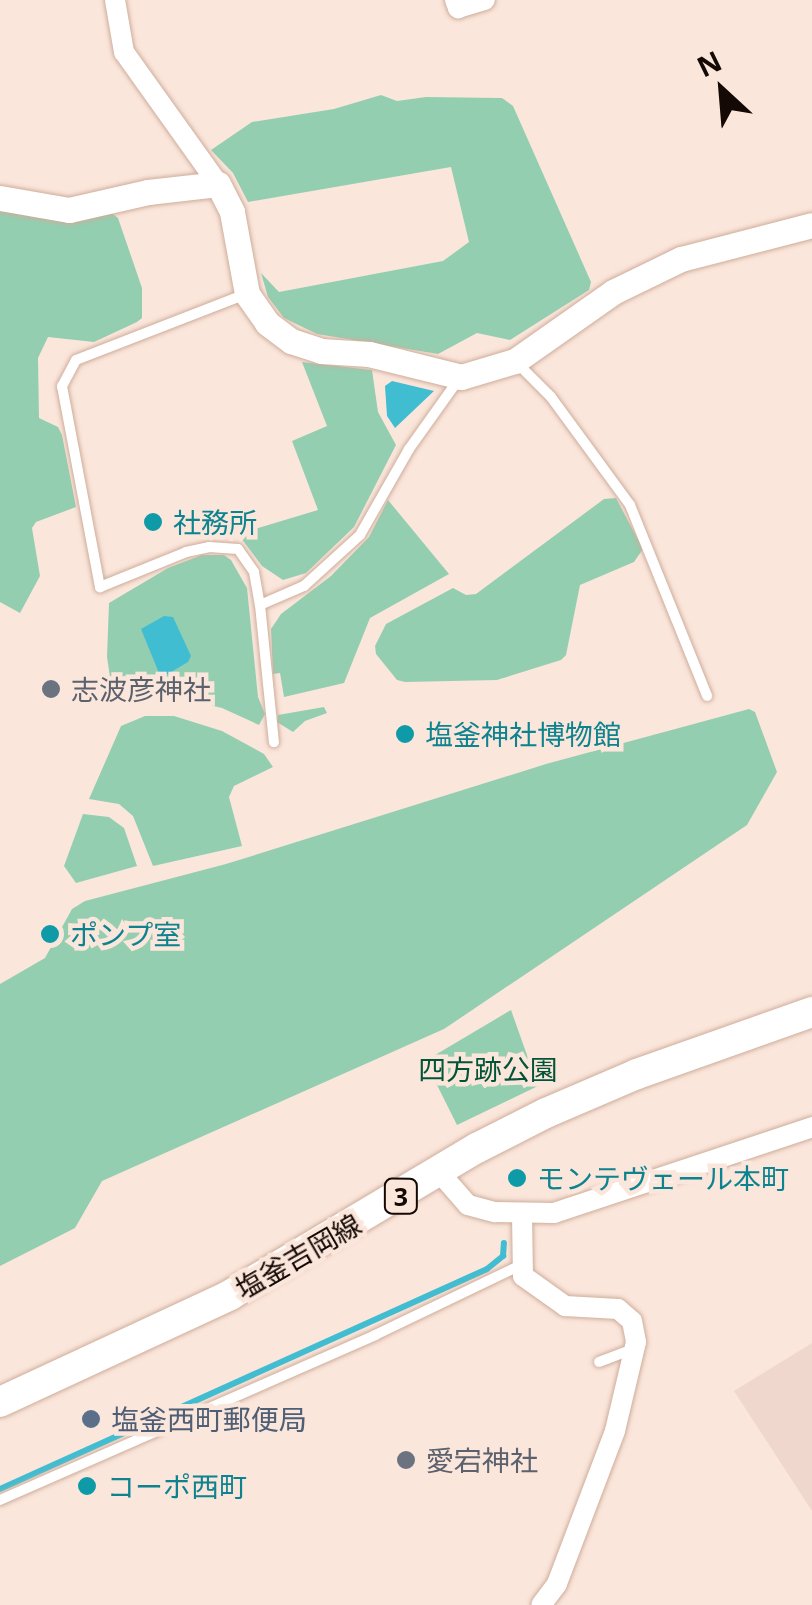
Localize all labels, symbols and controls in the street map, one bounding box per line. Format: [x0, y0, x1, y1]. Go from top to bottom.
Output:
north arrow [672, 40, 772, 140]
text: N [690, 41, 727, 85]
place label: 社務所 [173, 505, 257, 539]
marker: 社務所 [142, 511, 164, 533]
place label: 志波彦神社 [71, 672, 211, 706]
marker: 志波彦神社 [40, 678, 62, 700]
place label: 塩釜神社博物館 [425, 717, 621, 751]
marker: 塩釜神社博物館 [394, 723, 416, 745]
place label: ポンプ室 [70, 917, 182, 951]
marker: ポンプ室 [39, 923, 61, 945]
park label: 四方跡公園 [418, 1052, 558, 1086]
place label: モンテヴェール本町 [537, 1161, 789, 1195]
marker: モンテヴェール本町 [506, 1167, 528, 1189]
road number: 3 [384, 1176, 418, 1216]
street label: 塩釜吉岡線 [229, 1206, 367, 1306]
place label: 塩釜西町郵便局 [111, 1402, 307, 1436]
marker: 塩釜西町郵便局 [80, 1408, 102, 1430]
place label: 愛宕神社 [426, 1443, 538, 1477]
marker: 愛宕神社 [395, 1449, 417, 1471]
place label: コーポ西町 [107, 1469, 247, 1503]
marker: コーポ西町 [76, 1475, 98, 1497]

